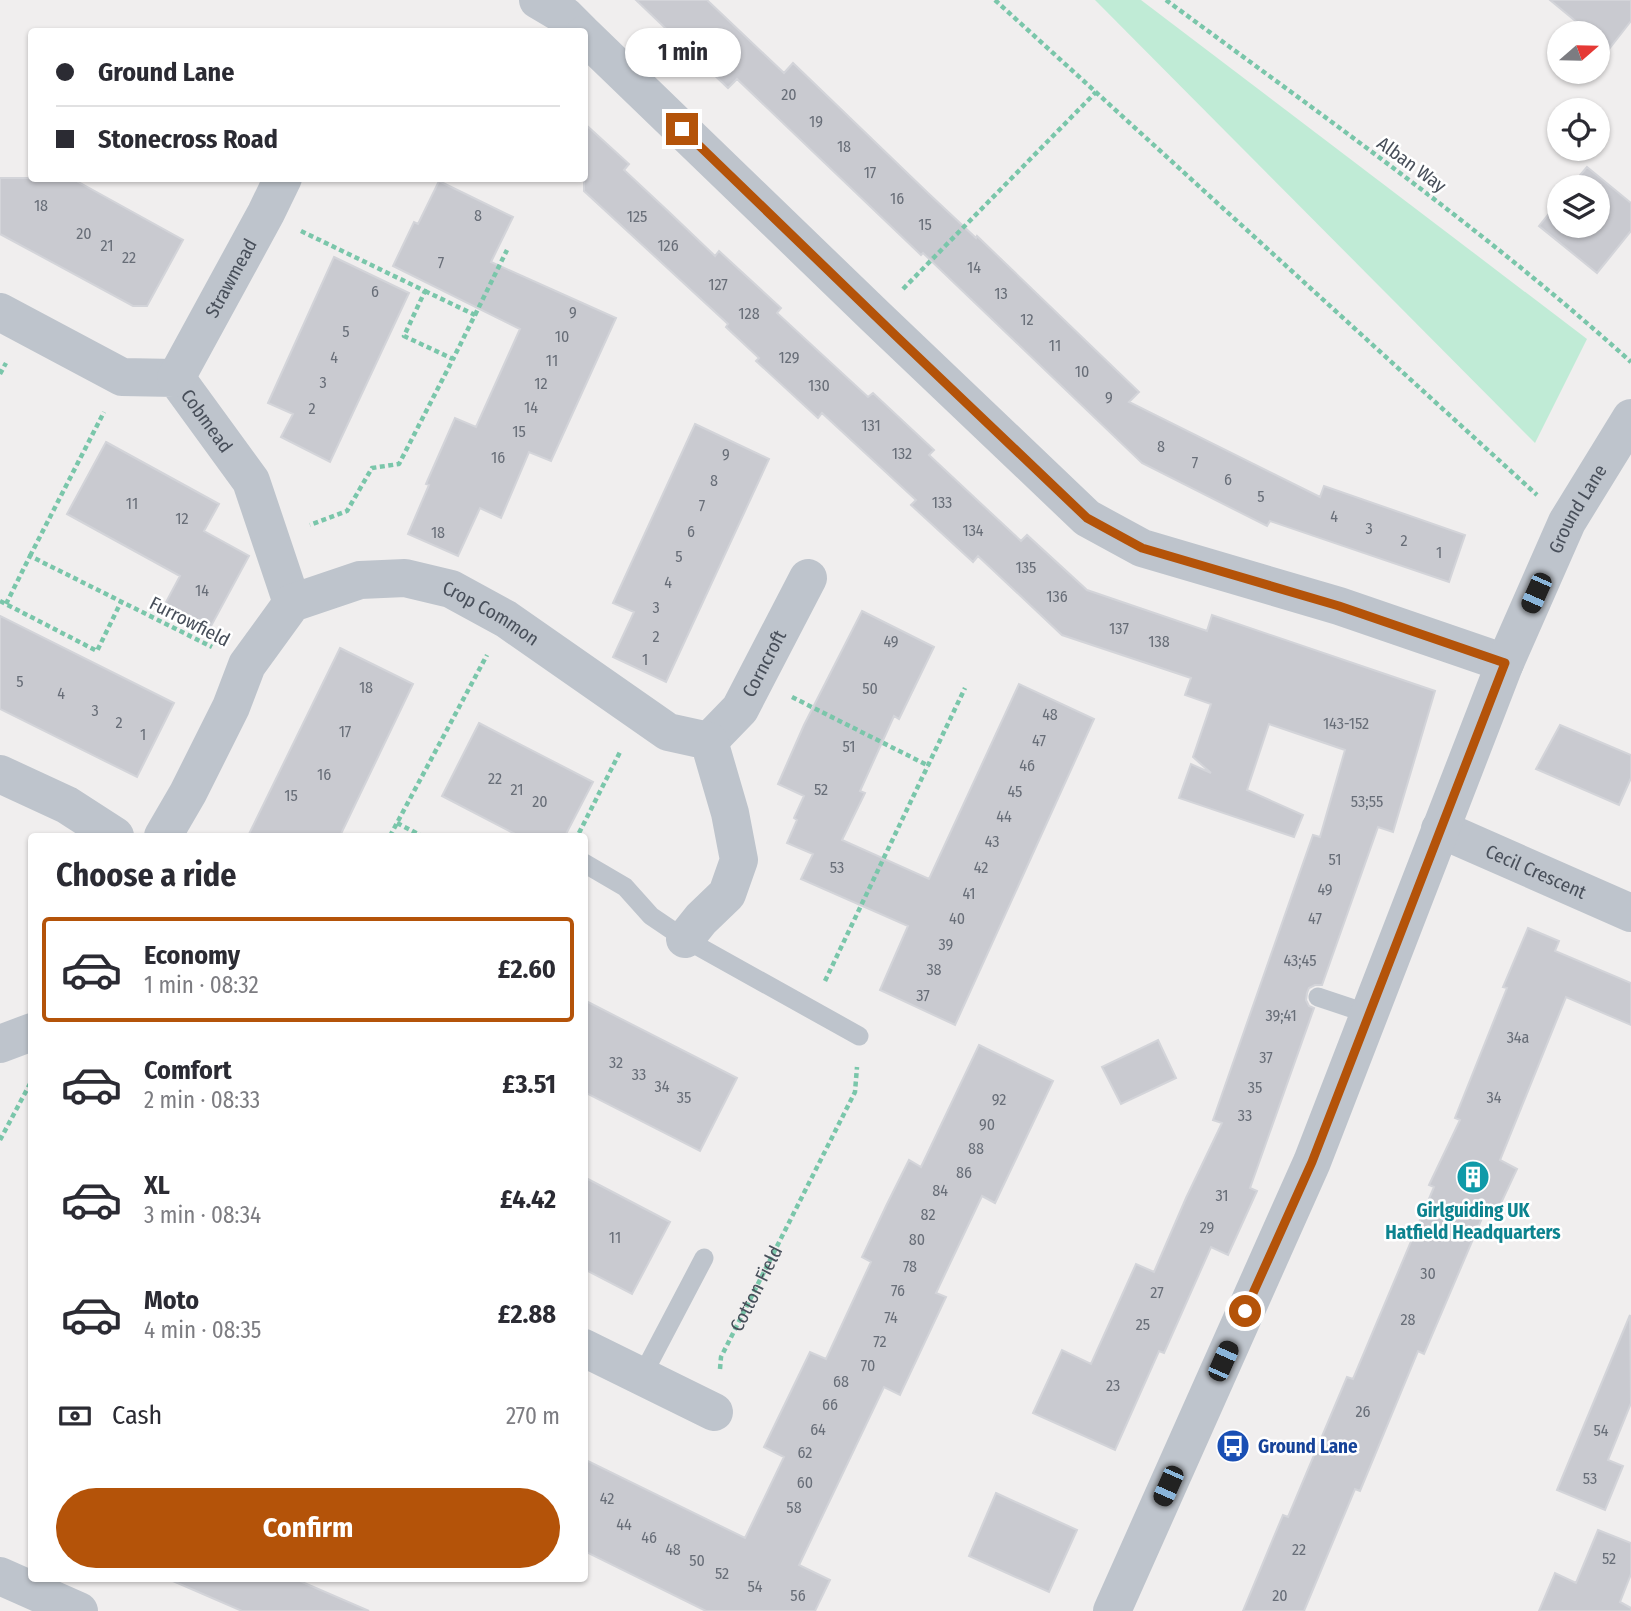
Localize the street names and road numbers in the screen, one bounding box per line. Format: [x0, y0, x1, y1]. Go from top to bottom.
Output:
street label: Alban Way [1373, 132, 1451, 197]
street label: Strawmead [200, 235, 262, 322]
street label: Cobmead [176, 385, 237, 457]
street label: Ground Lane [1544, 460, 1612, 557]
street label: Crop Common [441, 576, 544, 651]
street label: Furrowfield [146, 591, 234, 651]
street label: Corncroft [737, 626, 791, 701]
street label: Cecil Crescent [1482, 840, 1590, 904]
street label: Cotton Field [725, 1242, 787, 1335]

